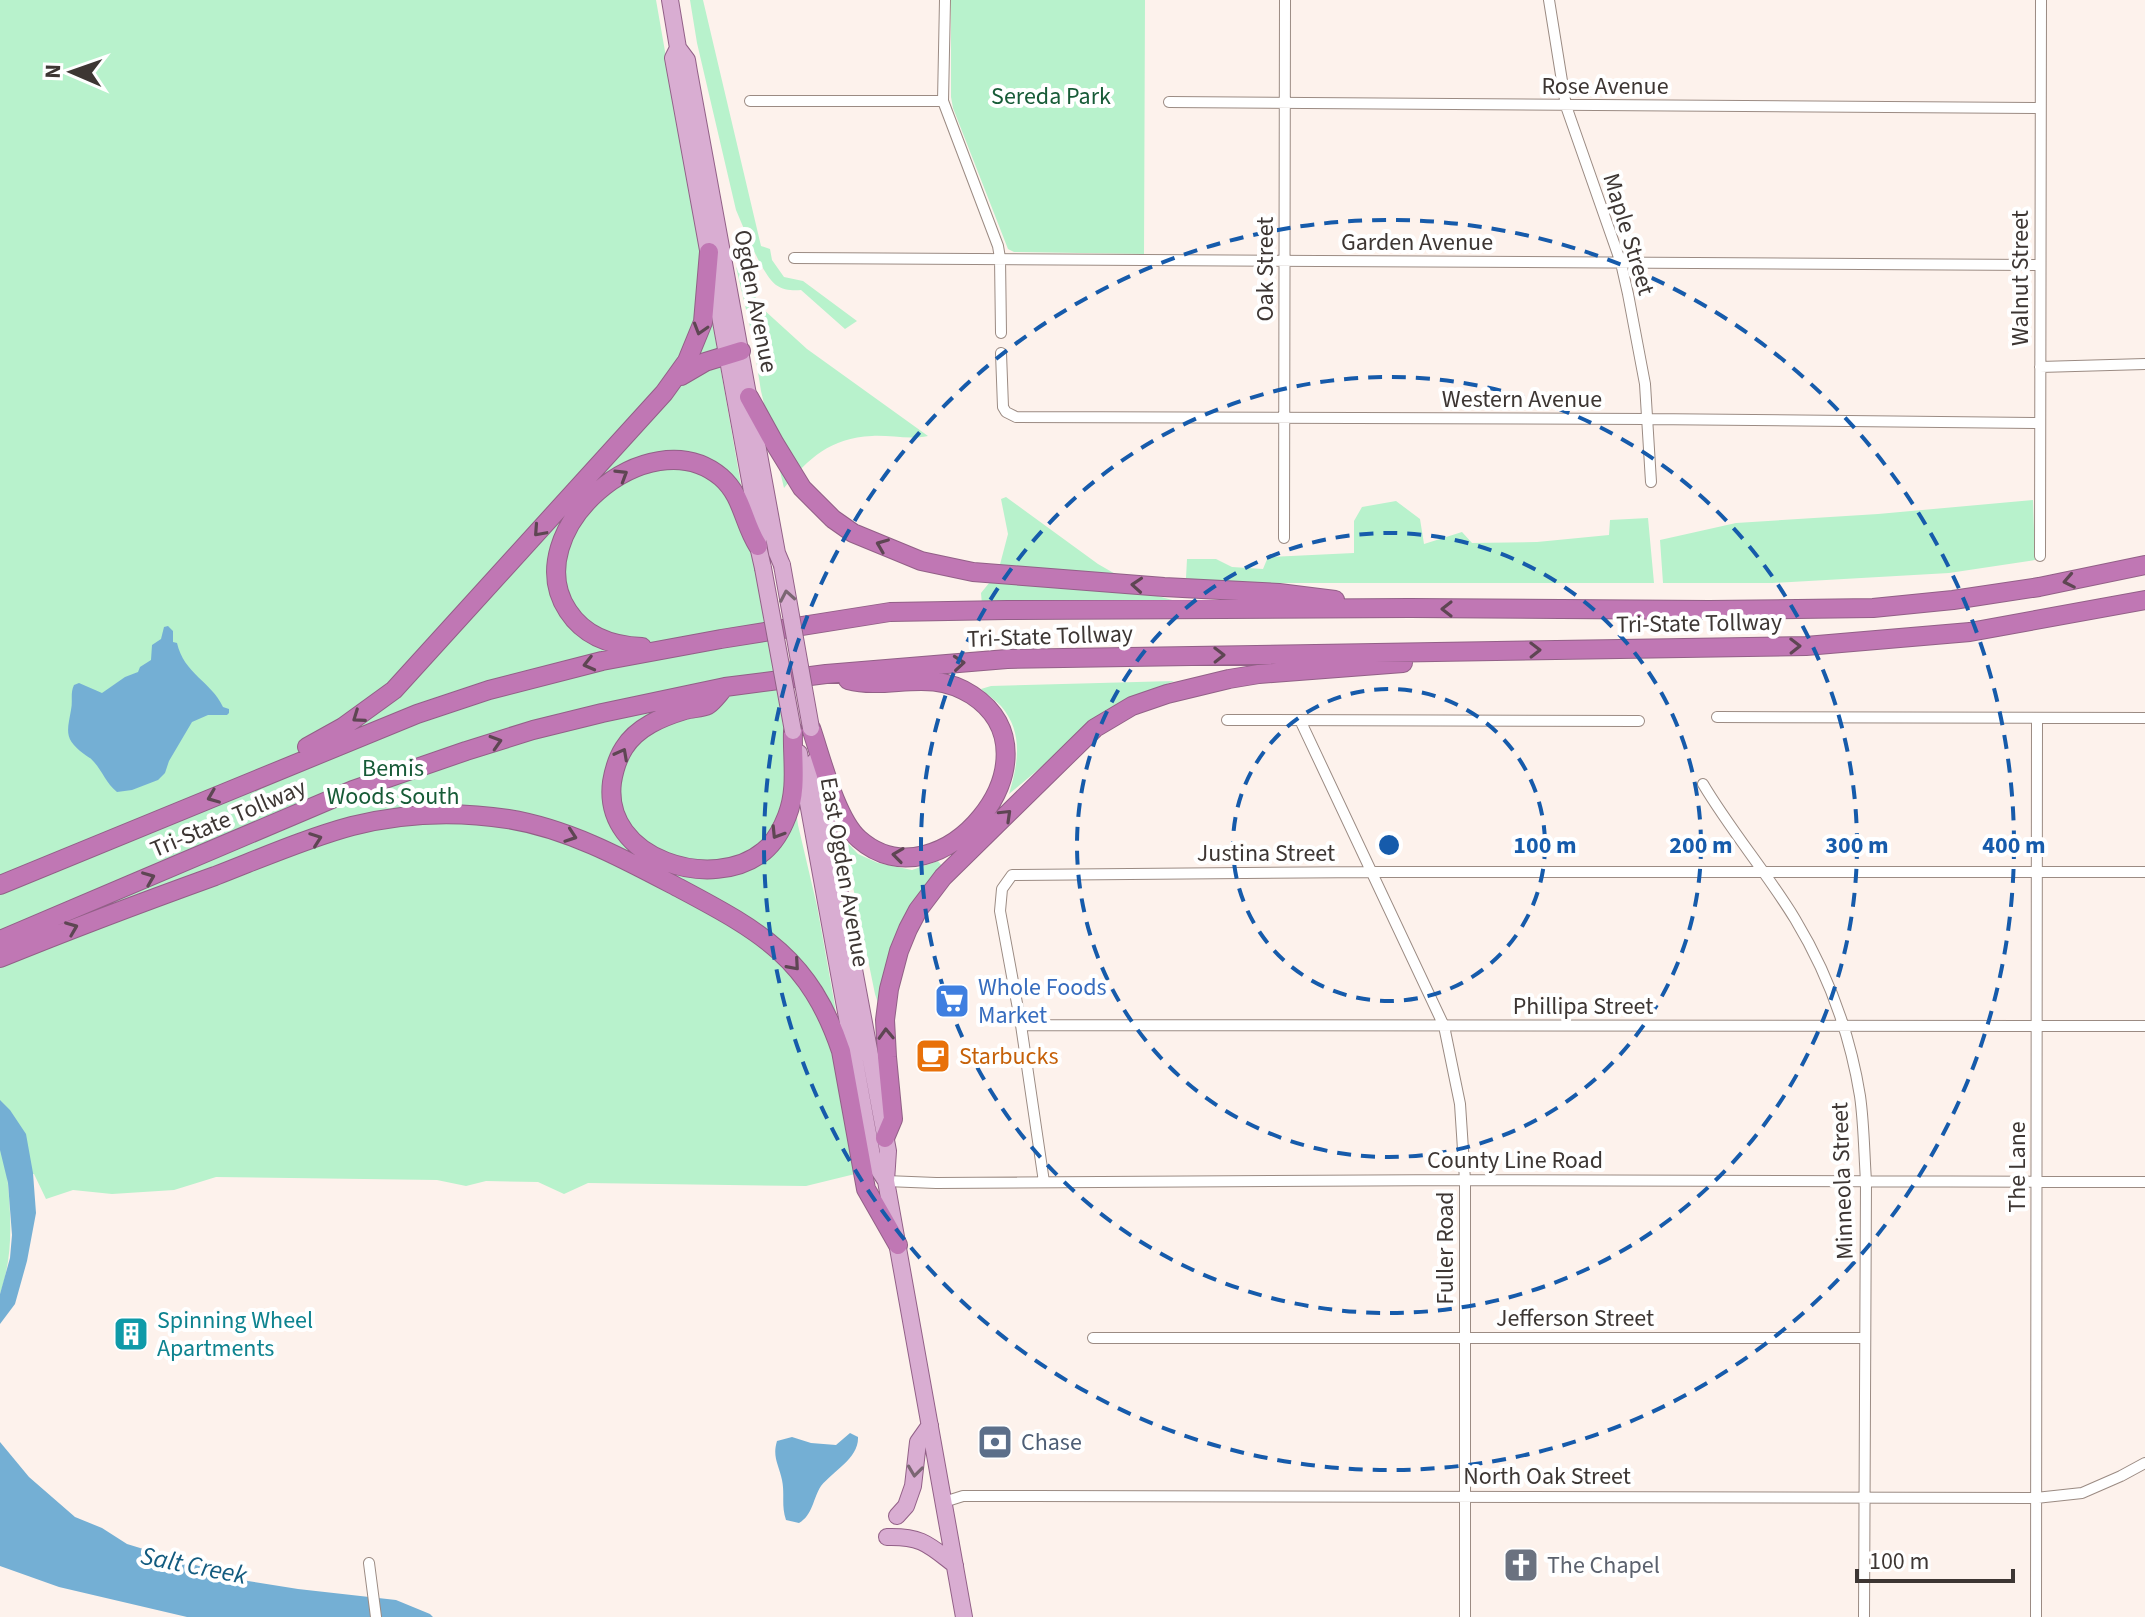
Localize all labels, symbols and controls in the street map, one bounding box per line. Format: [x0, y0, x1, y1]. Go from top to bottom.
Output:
north arrow [32, 32, 112, 112]
text: N [37, 63, 69, 79]
street label: Rose Avenue [1541, 69, 1669, 104]
park label: Sereda Park [991, 79, 1111, 114]
street label: Maple Street [1593, 169, 1664, 299]
street label: Walnut Street [2003, 210, 2038, 346]
street label: Oak Street [1248, 217, 1283, 321]
street label: Garden Avenue [1341, 225, 1493, 260]
street label: Ogden Avenue [725, 227, 787, 376]
one-way arrow [693, 322, 709, 336]
street label: Western Avenue [1442, 382, 1602, 417]
one-way arrow [614, 470, 628, 485]
one-way arrow [535, 522, 549, 537]
one-way arrow [876, 538, 890, 555]
one-way arrow [2062, 572, 2076, 589]
one-way arrow [1130, 577, 1143, 594]
one-way arrow [780, 589, 797, 603]
one-way arrow [1440, 600, 1453, 618]
street label: Tri-State Tollway [1616, 605, 1782, 642]
street label: Tri-State Tollway [966, 616, 1134, 657]
one-way arrow [1789, 637, 1802, 655]
one-way arrow [1529, 641, 1542, 658]
one-way arrow [1213, 646, 1226, 664]
one-way arrow [583, 655, 597, 672]
one-way arrow [953, 655, 966, 672]
one-way arrow [353, 707, 367, 722]
one-way arrow [488, 735, 502, 751]
one-way arrow [612, 748, 627, 763]
park label: Bemis Woods South [326, 751, 460, 814]
street label: Tri-State Tollway [145, 770, 311, 867]
street label: East Ogden Avenue [811, 774, 878, 970]
one-way arrow [207, 788, 221, 804]
one-way arrow [997, 810, 1011, 824]
one-way arrow [772, 825, 787, 839]
one-way arrow [563, 826, 577, 842]
text: 100 m [1513, 828, 1577, 863]
text: 200 m [1669, 828, 1733, 863]
text: 300 m [1825, 828, 1889, 863]
text: 400 m [1982, 828, 2046, 863]
centre of rings [1375, 831, 1403, 859]
one-way arrow [309, 832, 323, 848]
street label: Justina Street [1197, 836, 1335, 871]
one-way arrow [892, 847, 905, 864]
one-way arrow [141, 871, 155, 887]
one-way arrow [64, 922, 78, 938]
one-way arrow [784, 956, 798, 971]
place label: Whole Foods Market [978, 970, 1107, 1033]
supermarket icon: Whole Foods Market [933, 982, 971, 1020]
street label: Phillipa Street [1513, 989, 1653, 1024]
one-way arrow [877, 1027, 894, 1040]
cafe icon: Starbucks [914, 1037, 952, 1075]
place label: Starbucks [959, 1039, 1058, 1074]
street label: Minneola Street [1822, 1102, 1863, 1260]
street label: The Lane [2000, 1121, 2035, 1213]
street label: County Line Road [1427, 1143, 1603, 1178]
street label: Fuller Road [1428, 1191, 1463, 1305]
street label: Jefferson Street [1496, 1301, 1654, 1336]
place label: Spinning Wheel Apartments [157, 1303, 313, 1366]
building icon: Spinning Wheel Apartments [112, 1315, 150, 1353]
bank icon: Chase [976, 1423, 1014, 1461]
place label: Chase [1021, 1425, 1082, 1460]
street label: North Oak Street [1463, 1459, 1631, 1494]
one-way arrow [907, 1465, 924, 1478]
scale bar [1857, 1533, 2013, 1583]
water label: Salt Creek [138, 1537, 251, 1594]
text: 100 m [1869, 1544, 1929, 1579]
church icon: The Chapel [1502, 1546, 1540, 1584]
place label: The Chapel [1547, 1548, 1660, 1583]

